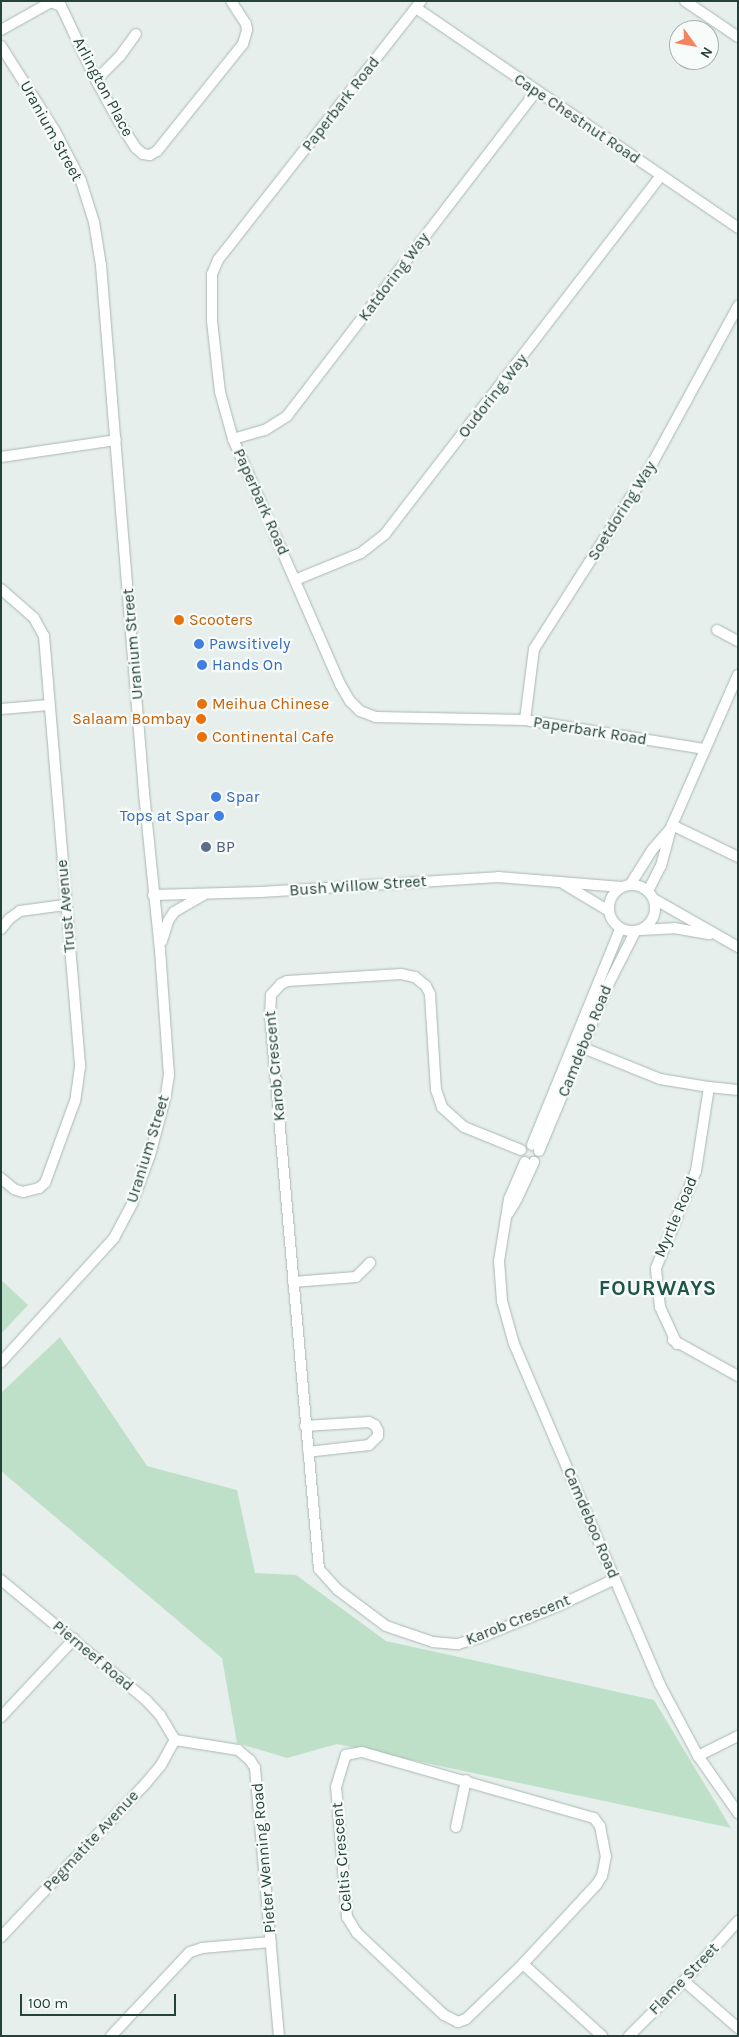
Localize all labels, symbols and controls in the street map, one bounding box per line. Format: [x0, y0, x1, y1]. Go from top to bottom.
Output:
north arrow [669, 20, 719, 70]
street label: Arlington Place [69, 34, 137, 140]
text: N [696, 44, 716, 61]
street label: Paperbark Road [298, 53, 384, 155]
street label: Cape Chestnut Road [510, 70, 644, 168]
street label: Uranium Street [15, 77, 87, 185]
street label: Katdoring Way [354, 229, 434, 325]
street label: Oudoring Way [454, 350, 532, 442]
street label: Paperbark Road [229, 446, 293, 558]
street label: Soetdoring Way [584, 458, 660, 564]
street label: Uranium Street [119, 587, 147, 701]
place label: Scooters [189, 610, 253, 630]
marker: Scooters [173, 614, 185, 626]
place label: Pawsitively [209, 634, 290, 654]
marker: Pawsitively [193, 638, 205, 650]
place label: Hands On [212, 655, 283, 675]
marker: Hands On [196, 659, 208, 671]
place label: Meihua Chinese [212, 694, 329, 714]
marker: Meihua Chinese [196, 698, 208, 710]
place label: Salaam Bombay [72, 709, 191, 729]
marker: Salaam Bombay [195, 713, 207, 725]
street label: Paperbark Road [532, 713, 648, 749]
place label: Continental Cafe [212, 727, 334, 747]
marker: Continental Cafe [196, 731, 208, 743]
place label: Spar [226, 787, 260, 807]
marker: Spar [210, 791, 222, 803]
place label: Tops at Spar [120, 806, 209, 826]
marker: Tops at Spar [213, 810, 225, 822]
place label: BP [216, 837, 235, 857]
marker: BP [200, 841, 212, 853]
street label: Trust Avenue [52, 859, 80, 953]
street label: Bush Willow Street [289, 872, 427, 900]
street label: Camdeboo Road [554, 982, 616, 1100]
street label: Karob Crescent [261, 1010, 289, 1122]
street label: Uranium Street [122, 1093, 174, 1205]
street label: Myrtle Road [650, 1174, 702, 1260]
district label: FOURWAYS [598, 1275, 718, 1301]
street label: Camdeboo Road [559, 1465, 623, 1581]
street label: Karob Crescent [463, 1590, 573, 1650]
street label: Pierneef Road [49, 1617, 137, 1695]
street label: Pieter Wenning Road [248, 1782, 280, 1934]
street label: Pegmatite Avenue [39, 1786, 143, 1896]
street label: Celtis Crescent [328, 1801, 356, 1913]
street label: Flame Street [645, 1939, 723, 2019]
scale bar [22, 1984, 179, 2016]
text: 100 m [28, 1994, 68, 2012]

